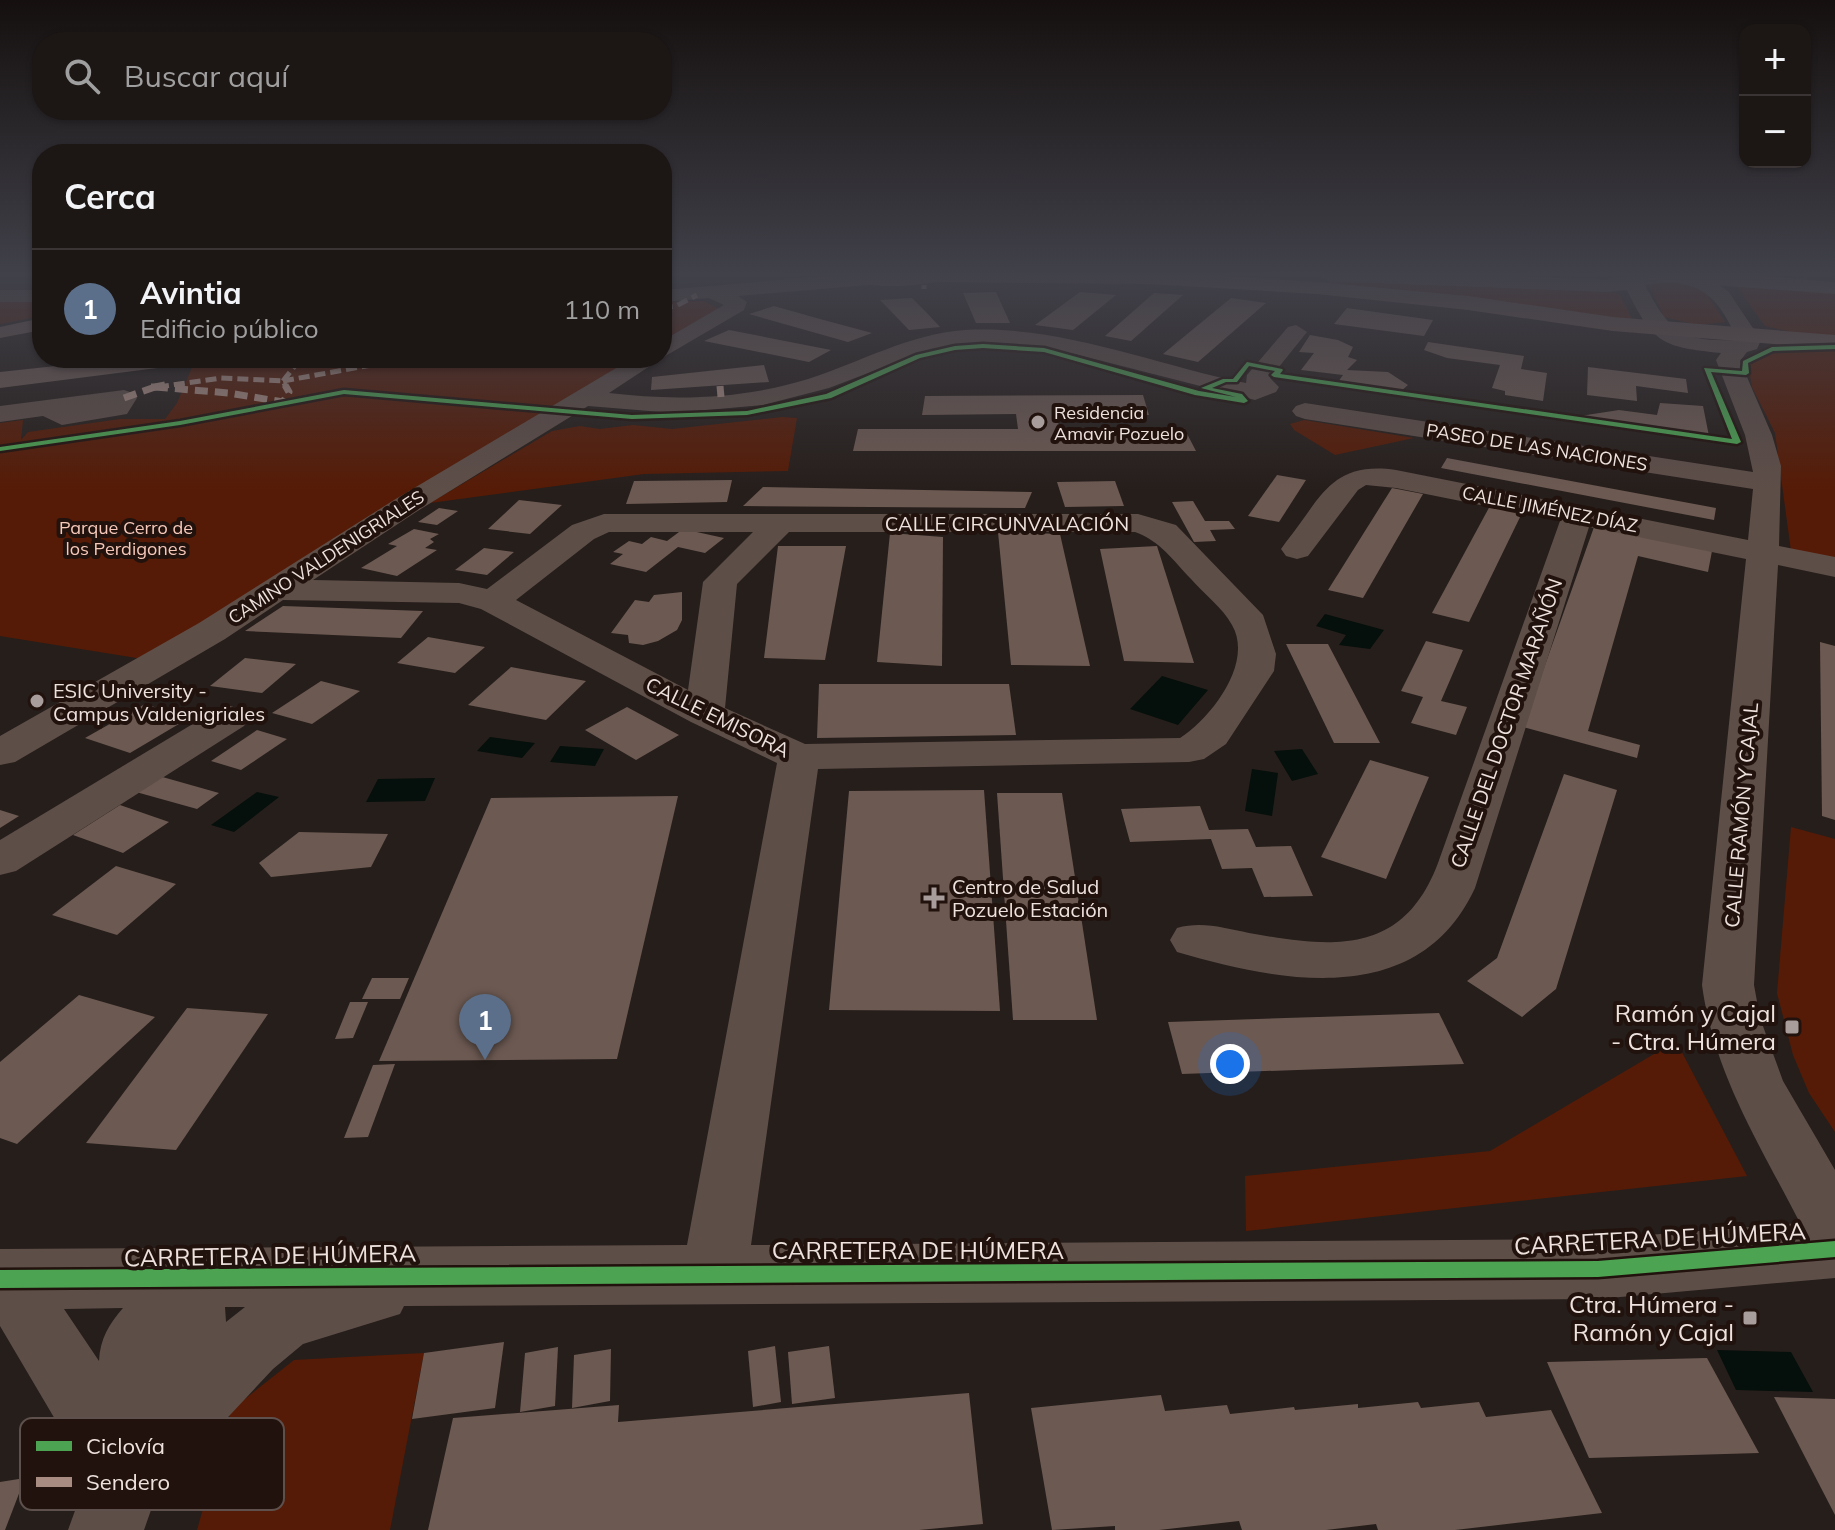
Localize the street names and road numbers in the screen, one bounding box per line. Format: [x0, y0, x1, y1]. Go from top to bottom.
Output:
street label: PASEO DE LAS NACIONES [1425, 418, 1649, 476]
street label: CALLE JIMÉNEZ DÍAZ [1460, 481, 1640, 537]
street label: CAMINO VALDENIGRIALES [224, 485, 428, 629]
street label: CALLE CIRCUNVALACIÓN [885, 511, 1129, 536]
street label: CALLE DEL DOCTOR MARAÑÓN [1445, 575, 1567, 871]
street label: CALLE EMISORA [642, 671, 794, 763]
street label: CALLE RAMÓN Y CAJAL [1719, 701, 1763, 929]
street label: CARRETERA DE HÚMERA [1513, 1215, 1807, 1261]
street label: CARRETERA DE HÚMERA [772, 1235, 1065, 1265]
street label: CARRETERA DE HÚMERA [124, 1237, 417, 1273]

